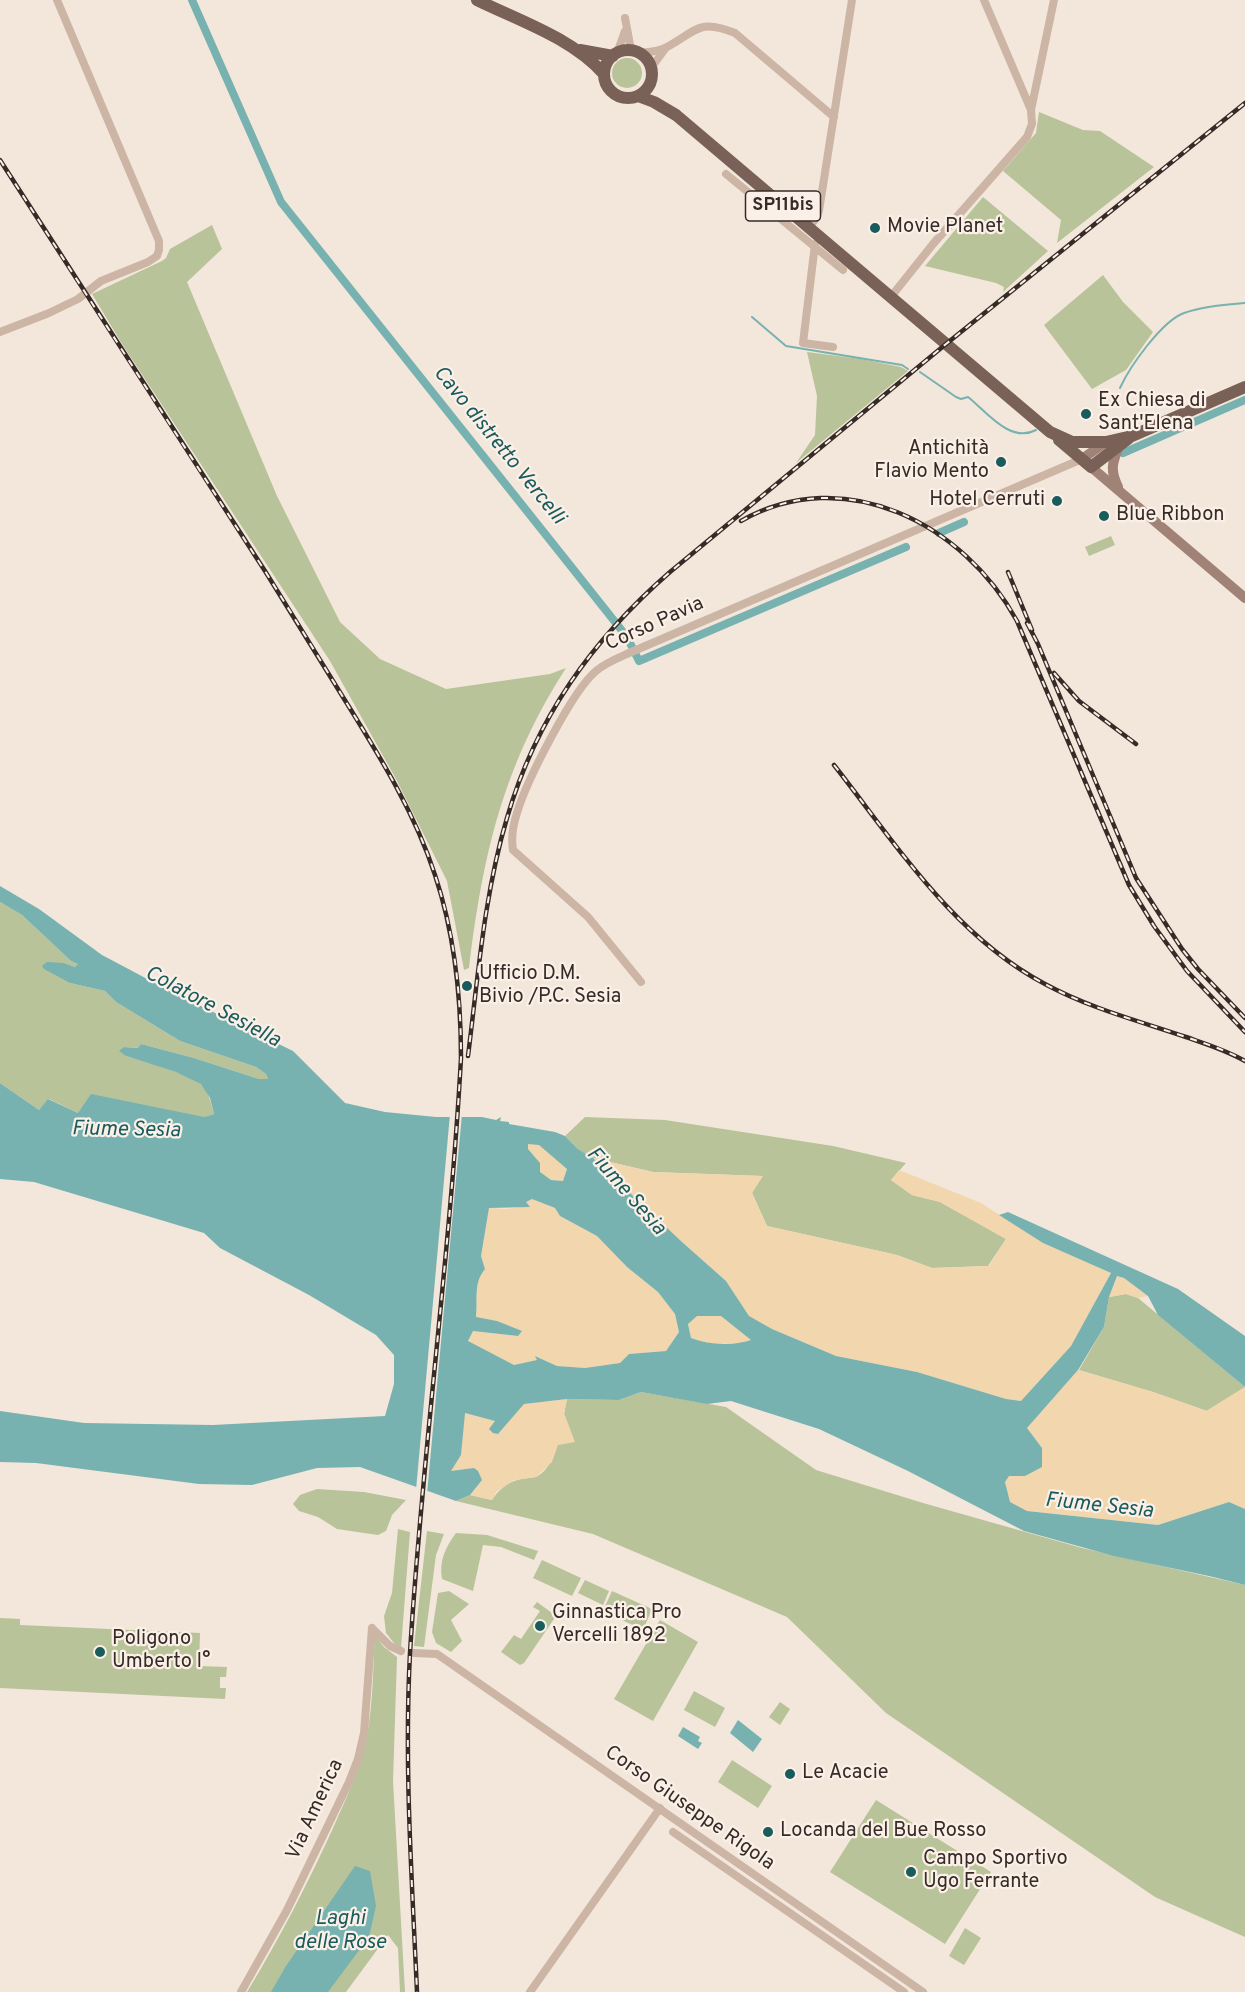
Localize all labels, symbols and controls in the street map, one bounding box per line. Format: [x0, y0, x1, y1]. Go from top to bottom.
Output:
road number: SP11bis [746, 191, 820, 221]
place label: Movie Planet [887, 216, 1003, 240]
marker: Movie Planet [868, 221, 882, 235]
water label: Cavo distretto Vercelli [426, 362, 570, 530]
place label: Ex Chiesa di Sant'Elena [1098, 390, 1206, 437]
marker: Ex Chiesa di Sant'Elena [1079, 407, 1093, 421]
place label: Antichità Flavio Mento [874, 438, 989, 485]
marker: Antichità Flavio Mento [994, 455, 1008, 469]
place label: Hotel Cerruti [929, 489, 1045, 513]
marker: Hotel Cerruti [1050, 494, 1064, 508]
place label: Blue Ribbon [1116, 504, 1224, 528]
marker: Blue Ribbon [1097, 509, 1111, 523]
street label: Corso Pavia [602, 593, 708, 657]
water label: Colatore Sesiella [140, 962, 284, 1054]
place label: Ufficio D.M. Bivio /P.C. Sesia [479, 963, 621, 1010]
marker: Ufficio D.M. Bivio /P.C. Sesia [460, 979, 474, 993]
water label: Fiume Sesia [71, 1117, 181, 1145]
water label: Fiume Sesia [580, 1143, 670, 1241]
water label: Fiume Sesia [1044, 1489, 1154, 1525]
place label: Ginnastica Pro Vercelli 1892 [552, 1602, 682, 1649]
marker: Ginnastica Pro Vercelli 1892 [533, 1619, 547, 1633]
place label: Poligono Umberto I° [112, 1628, 210, 1675]
marker: Poligono Umberto I° [93, 1645, 107, 1659]
street label: Corso Giuseppe Rigola [600, 1741, 778, 1877]
street label: Via America [282, 1756, 350, 1864]
place label: Le Acacie [802, 1762, 888, 1786]
marker: Le Acacie [783, 1767, 797, 1781]
place label: Locanda del Bue Rosso [780, 1820, 986, 1844]
marker: Locanda del Bue Rosso [761, 1825, 775, 1839]
place label: Campo Sportivo Ugo Ferrante [923, 1848, 1068, 1895]
marker: Campo Sportivo Ugo Ferrante [904, 1865, 918, 1879]
water label: Laghi delle Rose [294, 1907, 386, 1957]

